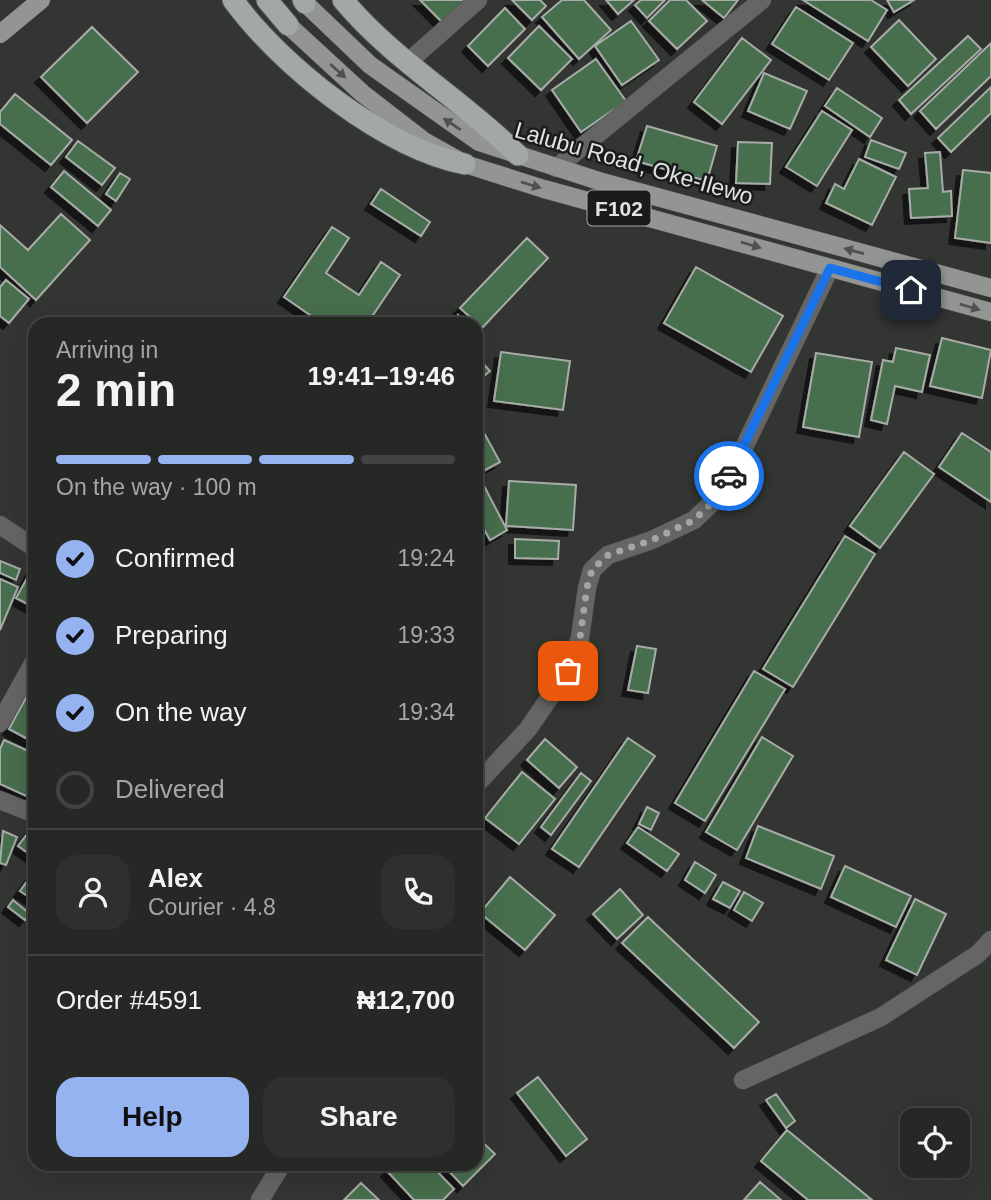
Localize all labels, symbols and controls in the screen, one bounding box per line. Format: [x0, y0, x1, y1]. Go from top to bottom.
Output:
one-way arrow [329, 63, 347, 79]
street label: Lalubu Road, Oke-Ilewo [512, 116, 756, 210]
one-way arrow [443, 117, 461, 131]
one-way arrow [521, 181, 542, 191]
road number: F102 [588, 190, 650, 226]
one-way arrow [740, 241, 761, 251]
one-way arrow [843, 245, 864, 255]
pin [881, 260, 941, 320]
icon: home [892, 271, 930, 309]
one-way arrow [960, 302, 981, 312]
text: Arriving in [56, 337, 158, 363]
text: 19:41–19:46 [308, 361, 455, 391]
text: 2 min [56, 364, 176, 416]
courier [694, 441, 764, 511]
icon: car [710, 457, 748, 495]
text: On the way · 100 m [56, 474, 257, 500]
icon: check [56, 540, 94, 578]
text: Confirmed [115, 543, 235, 573]
text: 19:24 [397, 545, 455, 571]
icon: check [56, 617, 94, 655]
text: Preparing [115, 620, 228, 650]
text: 19:33 [397, 622, 455, 648]
pin [538, 641, 598, 701]
icon: bag [549, 652, 587, 690]
icon: check [56, 694, 94, 732]
text: On the way [115, 697, 247, 727]
text: 19:34 [397, 699, 455, 725]
text: Delivered [115, 774, 225, 804]
button: person [56, 855, 130, 929]
button: phone [381, 855, 455, 929]
text: Alex [148, 863, 203, 893]
text: Courier · 4.8 [148, 894, 276, 920]
text: Order #4591 [56, 985, 202, 1015]
text: ₦12,700 [357, 985, 455, 1015]
button: Help [56, 1077, 249, 1157]
button: Share [263, 1077, 455, 1157]
map controls [900, 1108, 970, 1178]
button: locate [900, 1108, 970, 1178]

